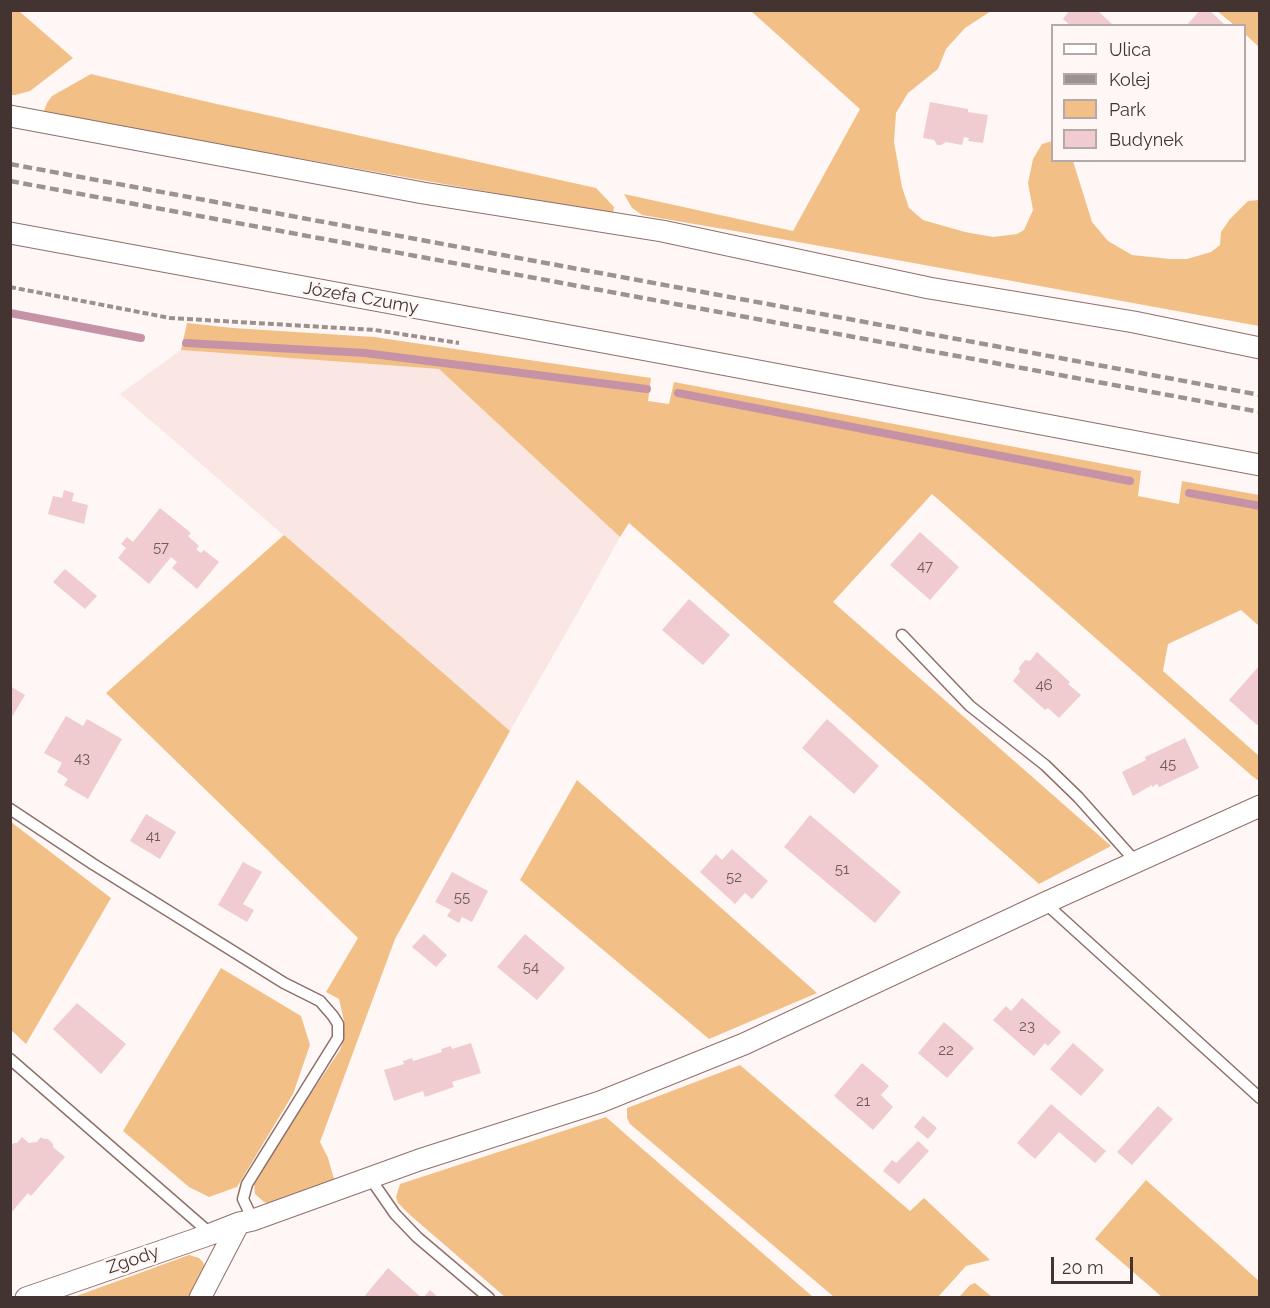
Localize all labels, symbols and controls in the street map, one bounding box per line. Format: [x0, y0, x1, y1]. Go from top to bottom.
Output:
legend [1051, 24, 1246, 162]
text: Ulica [1109, 39, 1151, 60]
text: Kolej [1109, 69, 1150, 90]
text: Park [1109, 99, 1146, 120]
text: Budynek [1109, 129, 1183, 150]
street label: Józefa Czumy [302, 277, 420, 319]
house number: 57 [153, 538, 169, 556]
house number: 47 [917, 557, 933, 575]
house number: 46 [1035, 676, 1053, 694]
house number: 43 [74, 749, 90, 767]
house number: 45 [1160, 755, 1176, 773]
house number: 41 [146, 827, 160, 845]
house number: 51 [835, 860, 849, 878]
house number: 52 [726, 868, 742, 886]
house number: 55 [454, 888, 470, 906]
house number: 54 [523, 958, 539, 976]
house number: 23 [1019, 1017, 1035, 1035]
house number: 22 [938, 1041, 954, 1059]
house number: 21 [856, 1092, 870, 1110]
street label: Zgody [104, 1241, 162, 1279]
scale bar [1054, 1245, 1136, 1283]
text: 20 m [1062, 1257, 1104, 1278]

